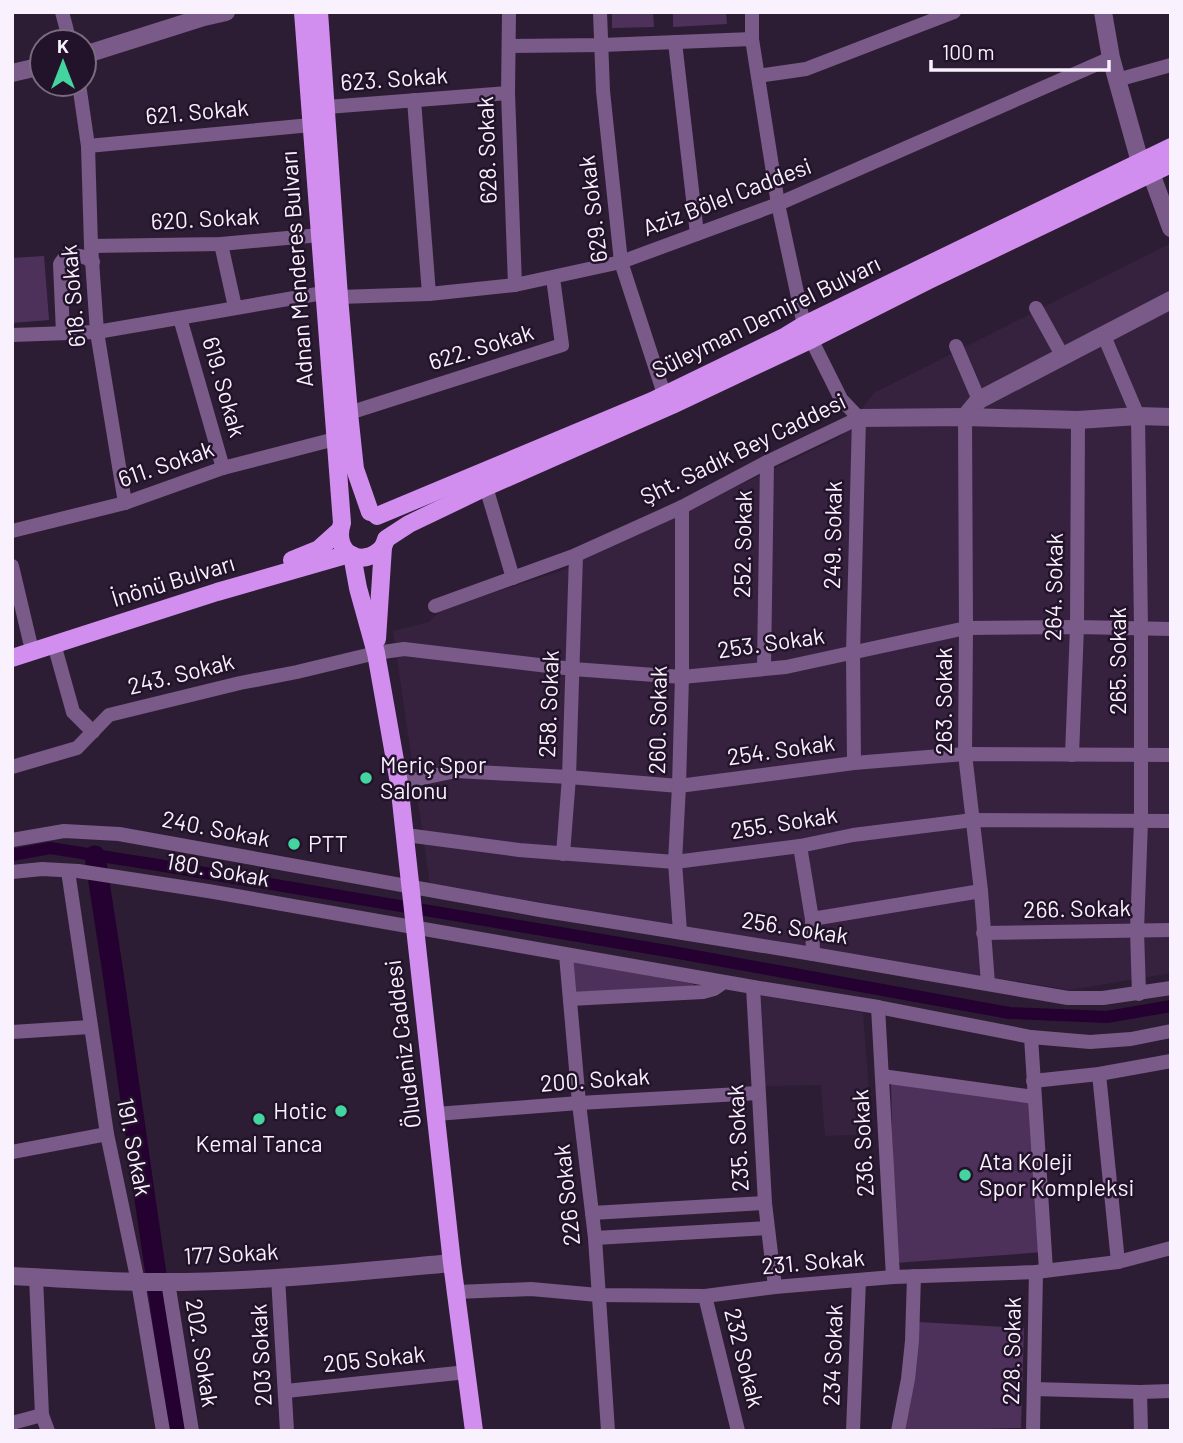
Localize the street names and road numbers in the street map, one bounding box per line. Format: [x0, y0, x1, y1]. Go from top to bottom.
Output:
street label: 623. Sokak [339, 60, 448, 96]
street label: 621. Sokak [144, 93, 250, 129]
street label: 628. Sokak [470, 96, 502, 204]
street label: Adnan Menderes Bulvarı [274, 150, 318, 388]
street label: Aziz Bölel Caddesi [638, 151, 815, 241]
street label: 629. Sokak [572, 154, 612, 264]
street label: 620. Sokak [150, 201, 260, 235]
street label: 618. Sokak [54, 244, 90, 349]
street label: Süleyman Demirel Bulvarı [647, 249, 884, 384]
street label: 622. Sokak [425, 317, 536, 375]
street label: 619. Sokak [197, 333, 253, 440]
street label: Şht. Sadık Bey Caddesi [635, 386, 850, 510]
street label: 611. Sokak [114, 434, 217, 492]
street label: 249. Sokak [817, 480, 847, 589]
street label: 252. Sokak [727, 490, 757, 598]
street label: 264. Sokak [1038, 533, 1068, 641]
street label: İnönü Bulvarı [108, 548, 238, 612]
street label: 265. Sokak [1103, 607, 1131, 715]
street label: 253. Sokak [716, 621, 826, 663]
street label: 243. Sokak [125, 646, 237, 700]
street label: 263. Sokak [929, 647, 957, 755]
street label: 258. Sokak [532, 650, 564, 758]
street label: 260. Sokak [642, 665, 672, 775]
street label: 254. Sokak [725, 728, 836, 770]
street label: 255. Sokak [729, 800, 839, 844]
street label: 240. Sokak [160, 804, 273, 852]
street label: 180. Sokak [164, 846, 272, 892]
street label: 266. Sokak [1023, 893, 1131, 923]
street label: 256. Sokak [740, 905, 850, 949]
street label: Öludeniz Caddesi [378, 958, 426, 1130]
street label: 200. Sokak [539, 1061, 651, 1097]
street label: 235. Sokak [720, 1084, 754, 1192]
street label: 236. Sokak [845, 1089, 879, 1197]
street label: 191. Sokak [112, 1095, 158, 1198]
street label: 226 Sokak [547, 1143, 585, 1247]
street label: 177 Sokak [183, 1237, 279, 1269]
street label: 231. Sokak [760, 1243, 866, 1279]
street label: 202. Sokak [181, 1297, 225, 1409]
street label: 228. Sokak [996, 1297, 1026, 1405]
street label: 203 Sokak [243, 1303, 277, 1407]
street label: 234 Sokak [816, 1304, 848, 1406]
street label: 232 Sokak [719, 1305, 771, 1410]
street label: 205 Sokak [322, 1339, 426, 1377]

